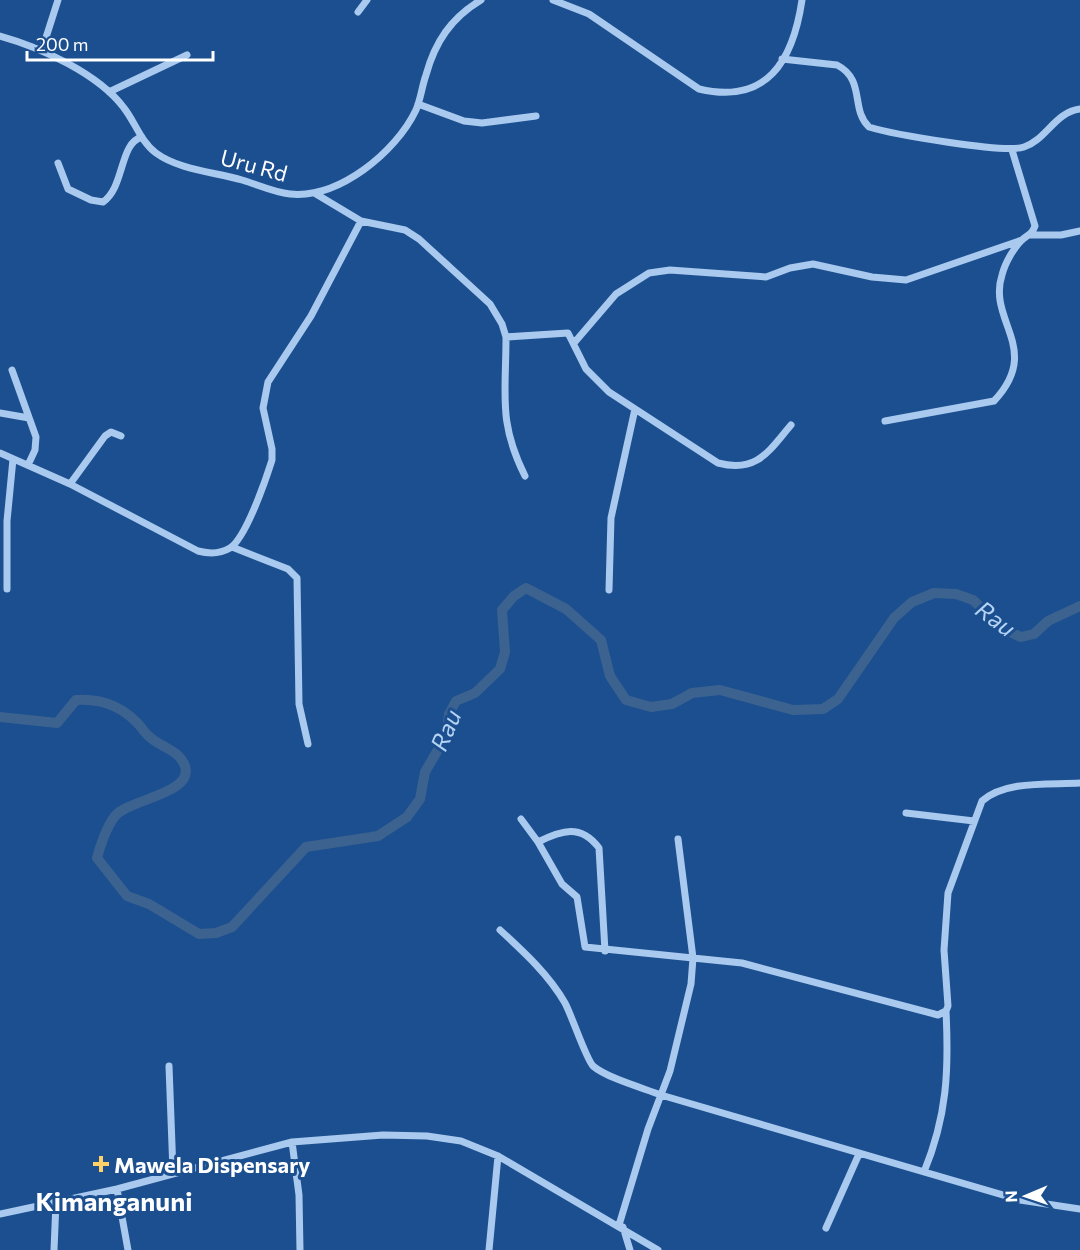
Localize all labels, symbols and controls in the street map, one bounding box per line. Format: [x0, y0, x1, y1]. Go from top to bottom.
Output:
scale bar [27, 24, 213, 62]
text: 200 m [36, 33, 89, 55]
street label: Uru Rd [218, 143, 290, 187]
water label: Rau [970, 594, 1022, 642]
water label: Rau [423, 705, 467, 755]
place label: Mawela Dispensary [114, 1151, 310, 1178]
marker: Mawela Dispensary [92, 1155, 110, 1173]
north arrow [996, 1166, 1056, 1226]
district label: Kimanganuni [36, 1185, 192, 1216]
text: N [1001, 1190, 1020, 1203]

